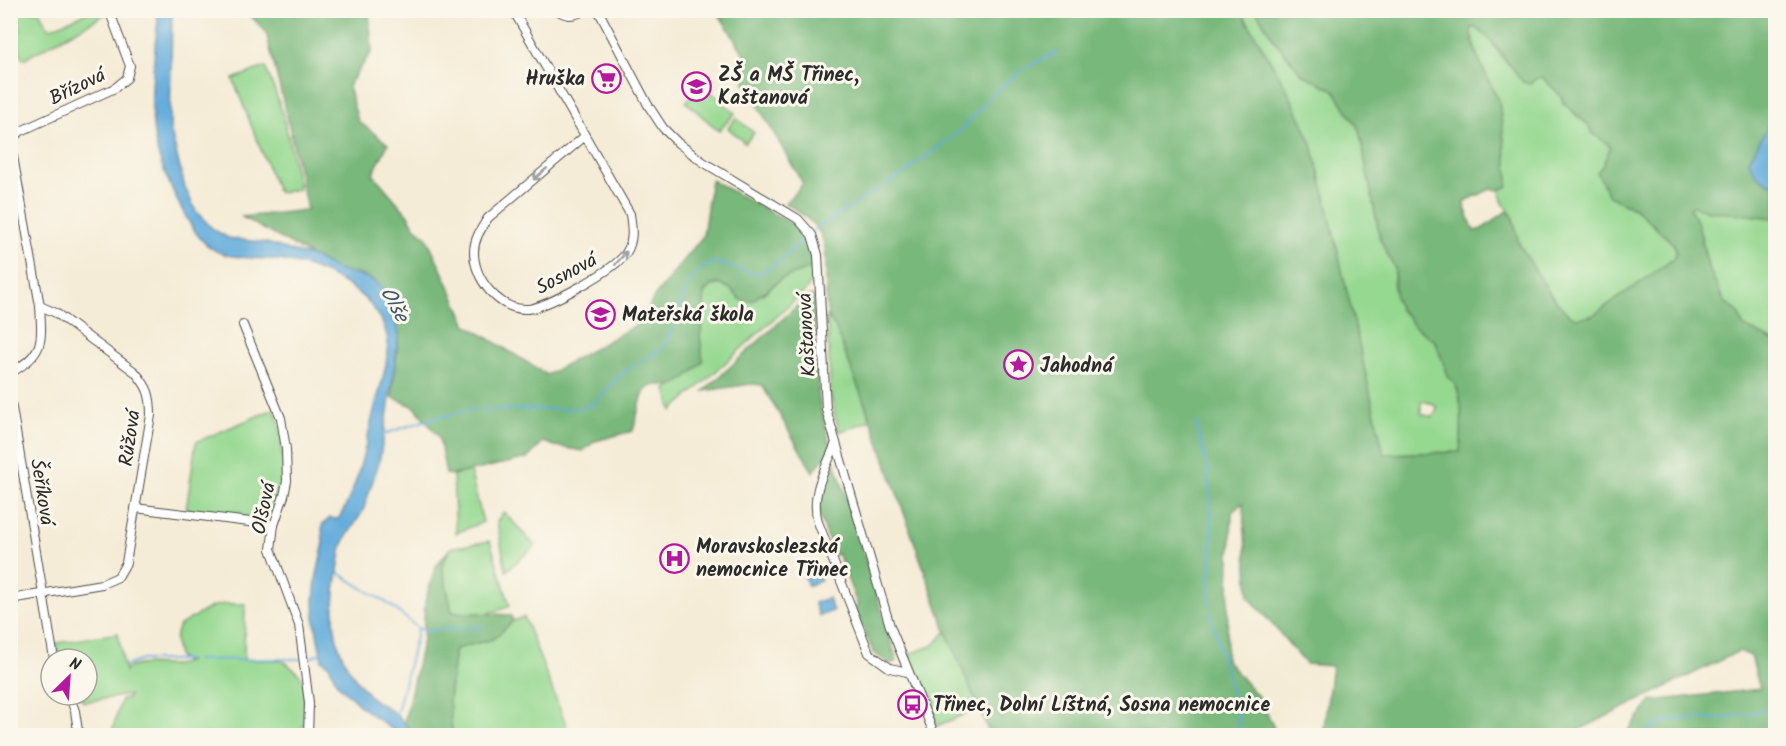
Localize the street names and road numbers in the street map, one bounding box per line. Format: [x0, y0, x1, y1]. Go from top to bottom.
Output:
street label: Břízová [44, 60, 113, 115]
street label: Sosnová [530, 244, 605, 304]
street label: Kaštanová [790, 290, 826, 378]
street label: Růžová [111, 406, 151, 469]
street label: Šeříková [20, 457, 62, 529]
street label: Olšová [244, 478, 286, 537]

